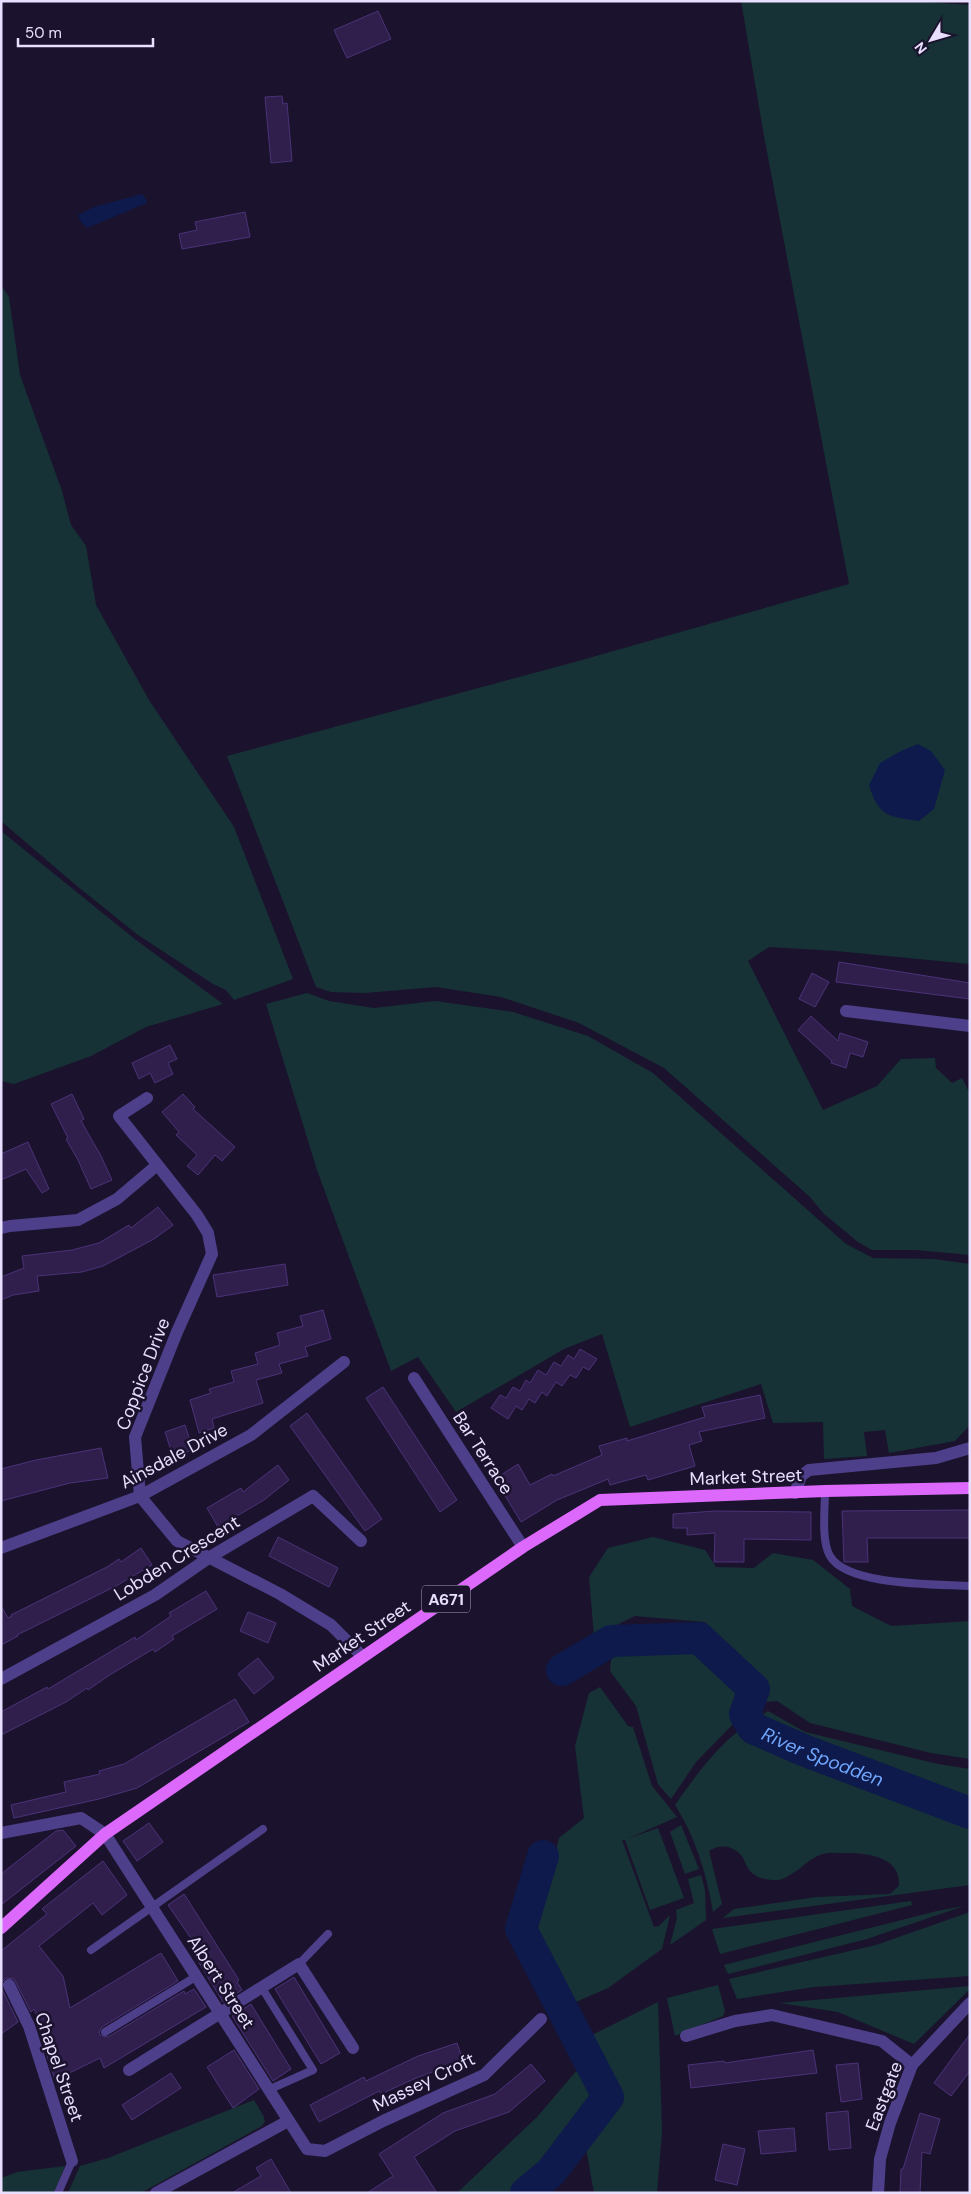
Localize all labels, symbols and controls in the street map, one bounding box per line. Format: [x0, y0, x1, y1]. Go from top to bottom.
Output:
scale bar [18, 15, 152, 47]
north arrow [906, 15, 956, 65]
text: 50 m [25, 23, 62, 43]
text: N [911, 38, 931, 58]
street label: Coppice Drive [111, 1314, 175, 1434]
street label: Bar Terrace [447, 1407, 519, 1499]
street label: Ainsdale Drive [116, 1418, 232, 1494]
street label: Market Street [689, 1463, 803, 1491]
street label: Lobden Crescent [110, 1510, 244, 1606]
road number: A671 [422, 1586, 470, 1612]
street label: Market Street [309, 1595, 415, 1677]
water label: River Spodden [758, 1721, 887, 1792]
street label: Albert Street [182, 1931, 260, 2033]
street label: Chapel Street [29, 2009, 89, 2125]
street label: Massey Croft [369, 2047, 479, 2117]
street label: Eastgate [860, 2058, 908, 2134]

